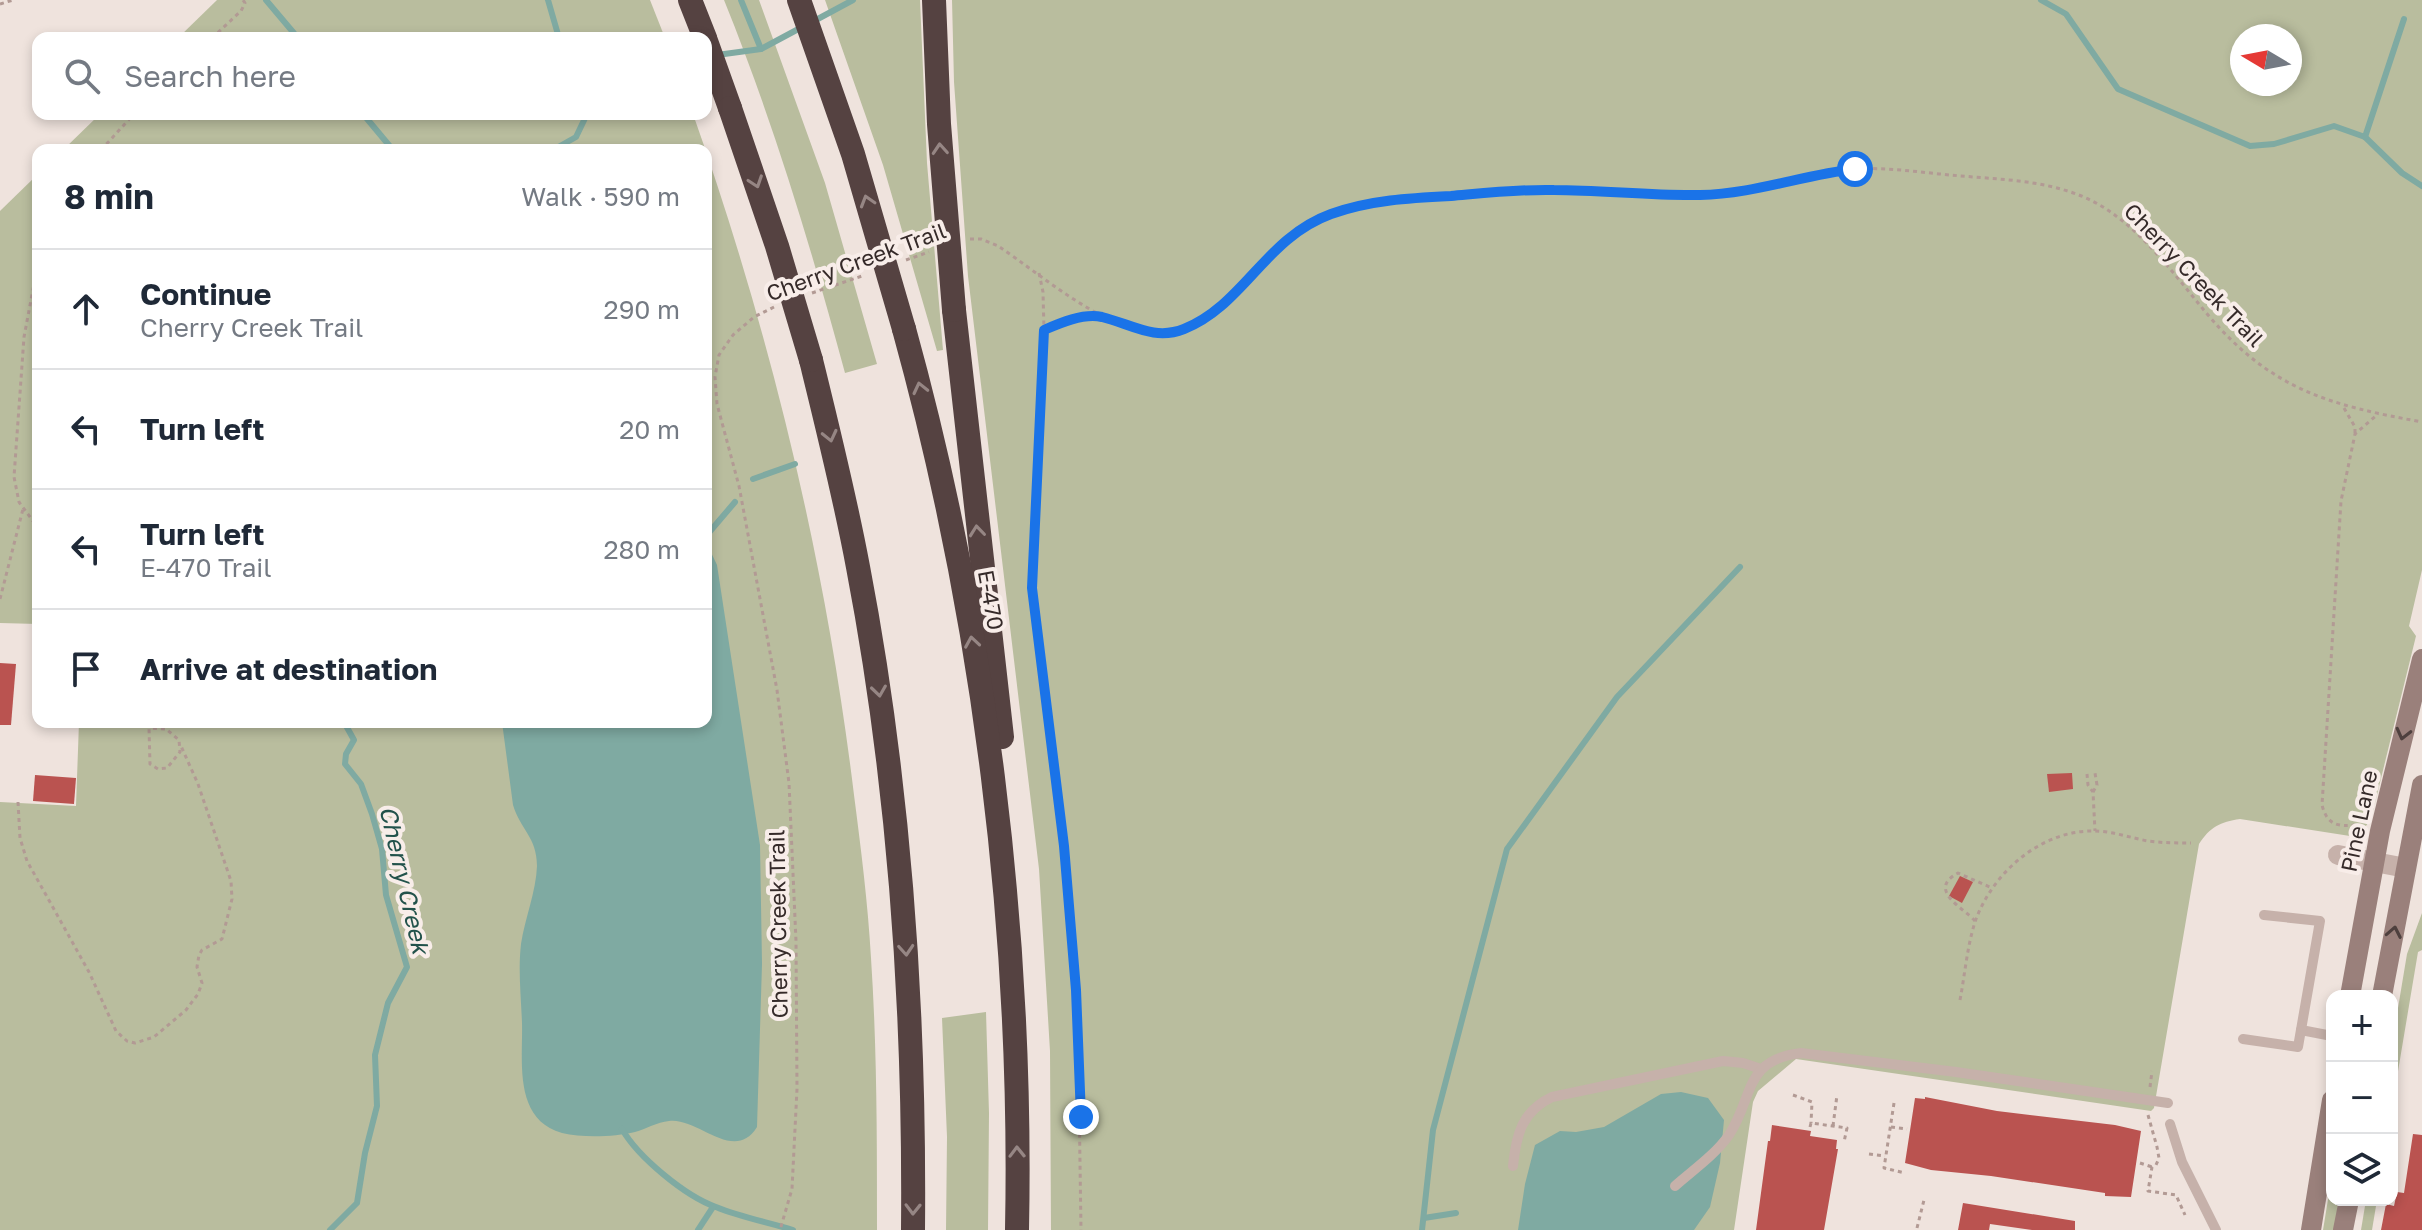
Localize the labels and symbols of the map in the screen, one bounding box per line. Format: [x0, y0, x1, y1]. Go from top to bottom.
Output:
north arrow [2230, 24, 2302, 96]
one-way arrow [932, 142, 949, 155]
route start [1837, 151, 1873, 187]
one-way arrow [746, 174, 762, 188]
one-way arrow [860, 194, 876, 208]
street label: Cherry Creek Trail [2119, 197, 2270, 352]
street label: Cherry Creek Trail [762, 217, 949, 307]
one-way arrow [912, 381, 929, 395]
one-way arrow [820, 429, 837, 442]
one-way arrow [969, 524, 986, 537]
street label: E-470 [973, 568, 1010, 632]
one-way arrow [964, 635, 981, 649]
one-way arrow [870, 684, 887, 698]
one-way arrow [2395, 727, 2412, 741]
street label: Pine Lane [2335, 767, 2382, 874]
water label: Cherry Creek [373, 803, 437, 959]
street label: Cherry Creek Trail [762, 829, 793, 1019]
one-way arrow [2384, 925, 2401, 939]
one-way arrow [897, 944, 914, 957]
route end [1063, 1099, 1099, 1135]
one-way arrow [1008, 1145, 1026, 1158]
one-way arrow [904, 1203, 922, 1216]

